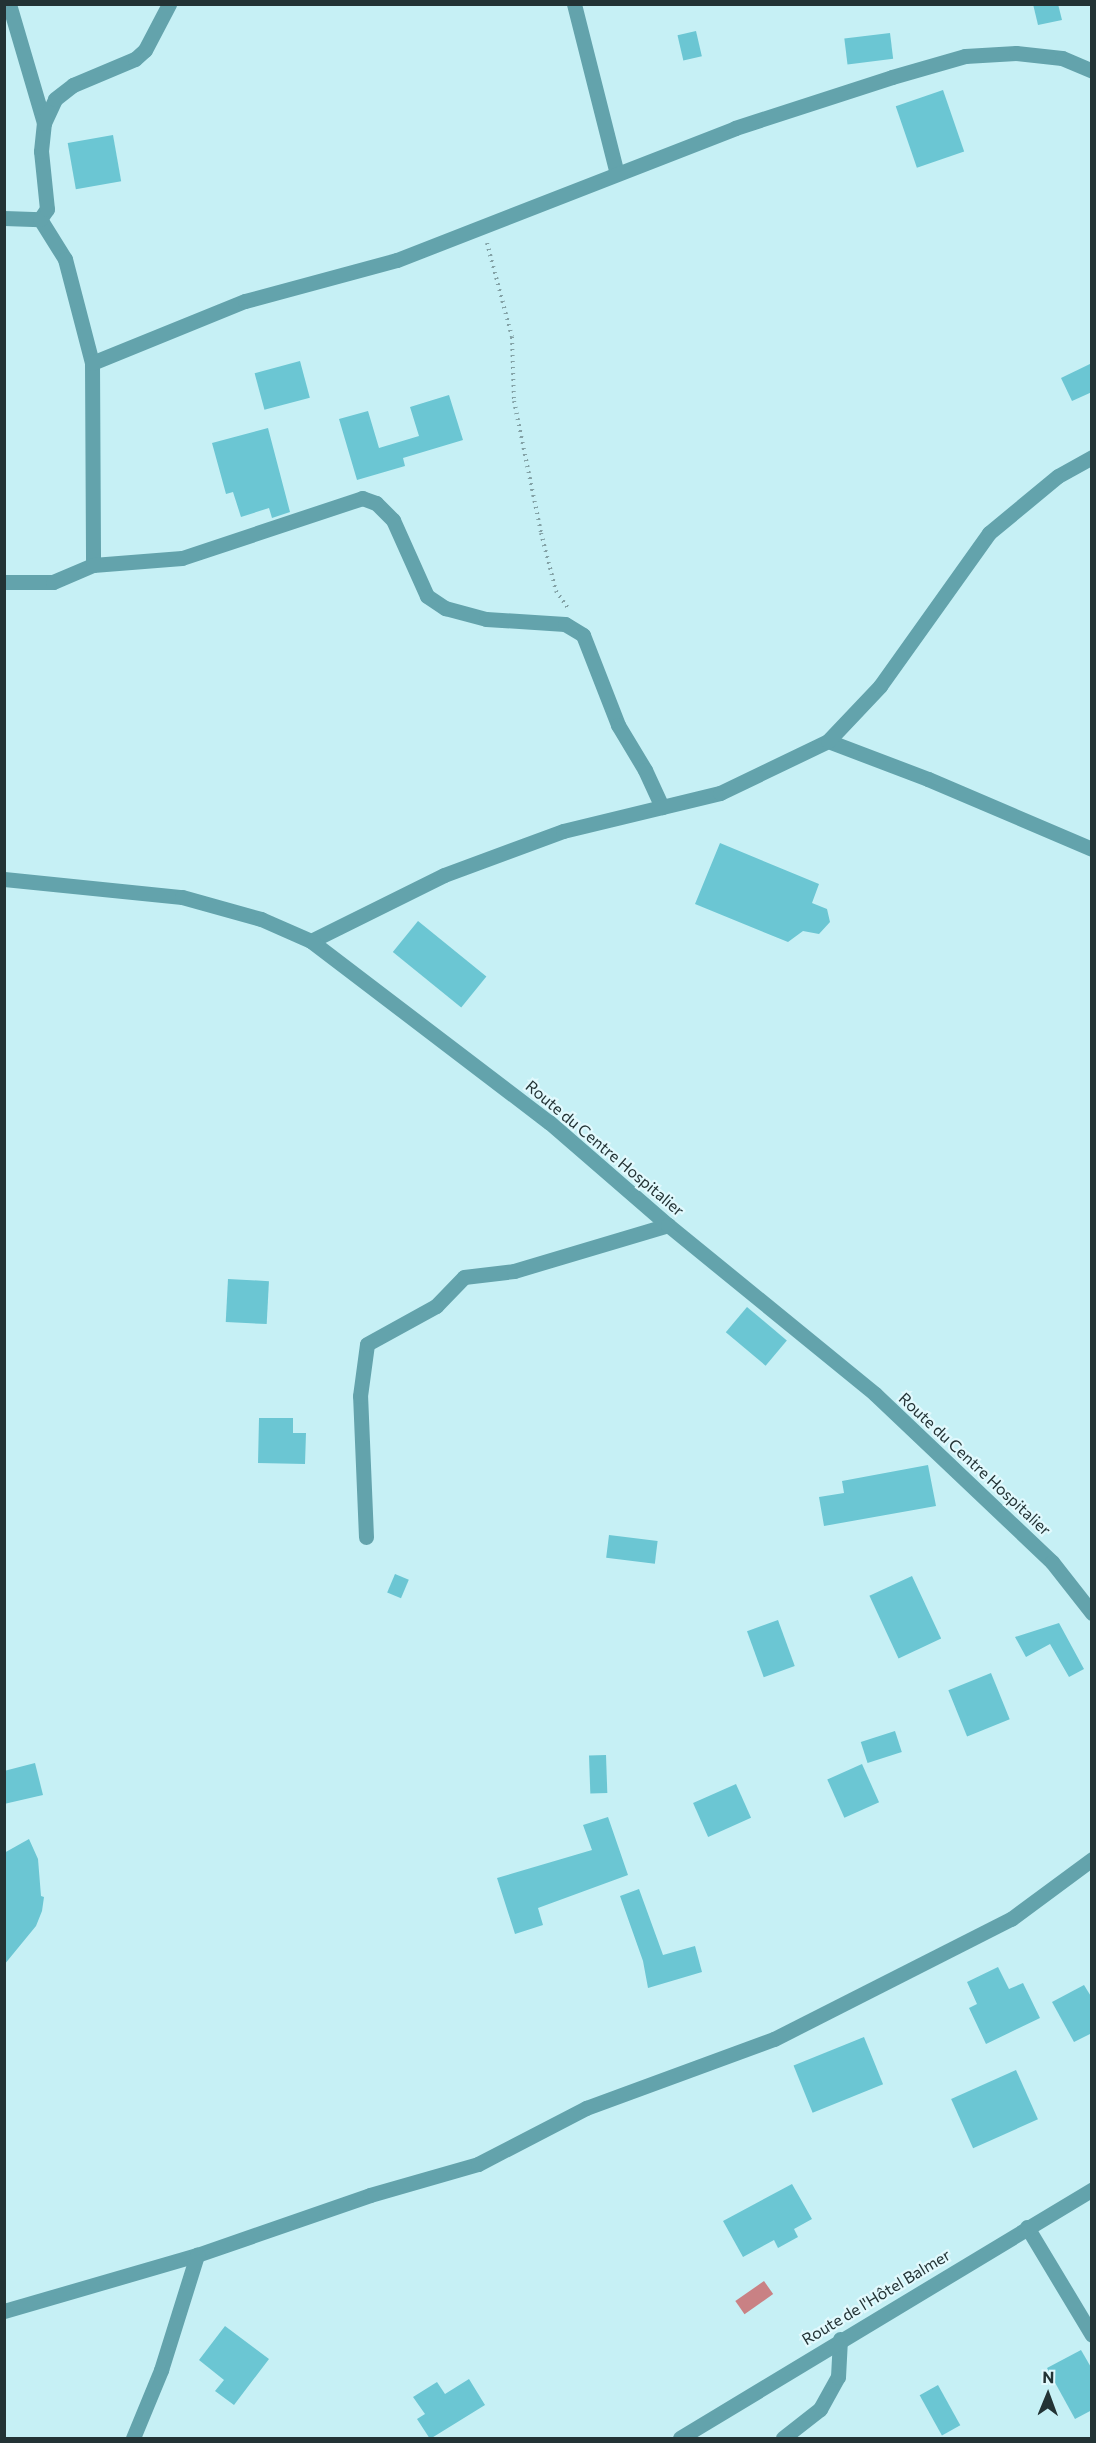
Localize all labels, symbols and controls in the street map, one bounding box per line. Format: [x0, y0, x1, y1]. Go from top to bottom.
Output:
street label: Route du Centre Hospitalier [522, 1076, 688, 1220]
street label: Route du Centre Hospitalier [895, 1389, 1055, 1539]
street label: Route de l'Hôtel Balmer [798, 2245, 954, 2349]
north arrow [1018, 2365, 1078, 2425]
text: N [1042, 2367, 1054, 2386]

